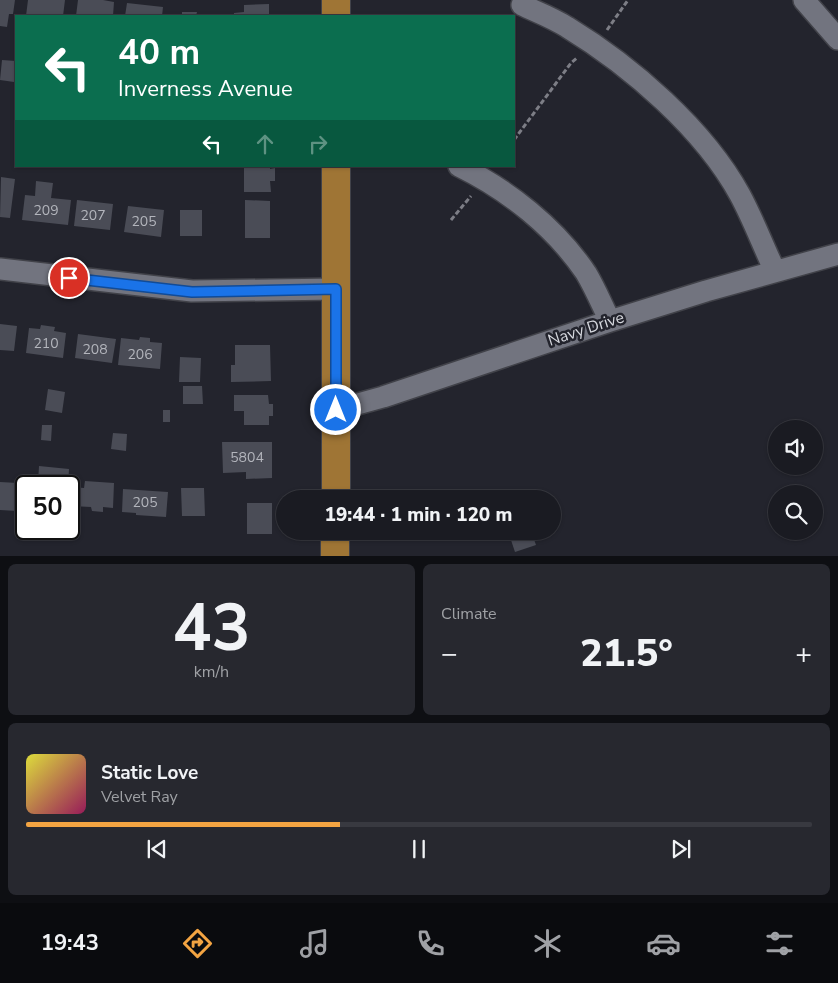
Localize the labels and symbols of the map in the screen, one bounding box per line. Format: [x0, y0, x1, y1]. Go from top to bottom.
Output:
house number: 209 [33, 201, 59, 220]
house number: 207 [80, 206, 106, 225]
house number: 205 [131, 212, 157, 231]
pin [48, 257, 90, 299]
street label: Navy Drive [545, 306, 627, 352]
house number: 210 [33, 334, 59, 353]
house number: 208 [82, 340, 108, 359]
house number: 206 [127, 345, 153, 364]
position arrow [309, 383, 361, 435]
house number: 5804 [230, 448, 264, 467]
speed limit sign: 50 [15, 475, 80, 540]
house number: 205 [132, 493, 158, 512]

